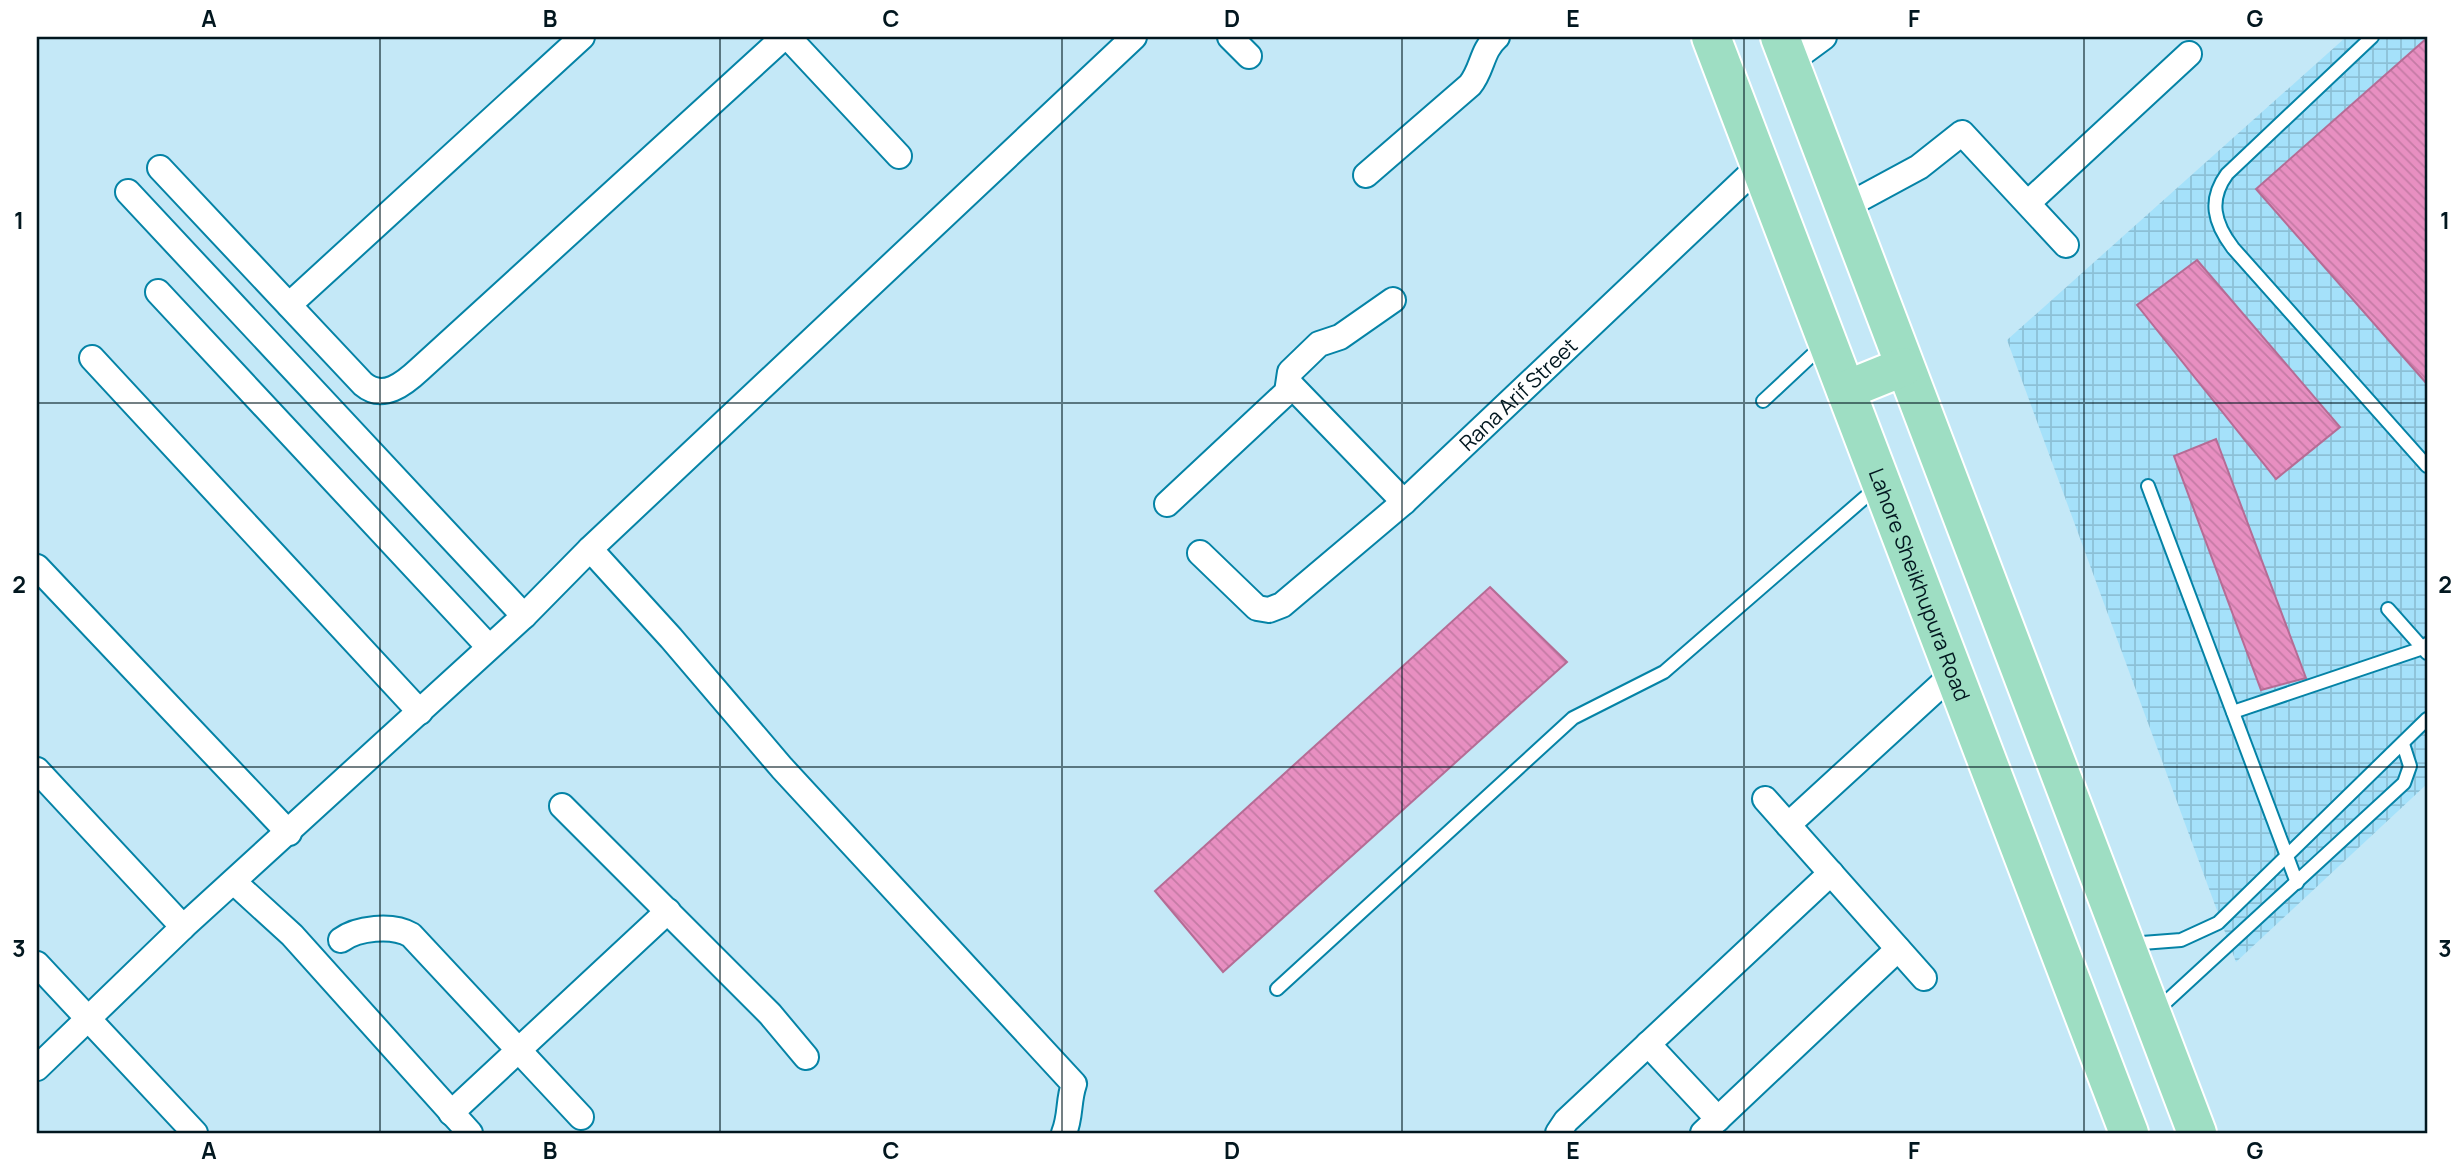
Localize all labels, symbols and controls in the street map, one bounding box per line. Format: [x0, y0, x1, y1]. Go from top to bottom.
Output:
text: A [201, 2, 217, 34]
text: B [543, 2, 557, 34]
text: C [883, 2, 900, 34]
text: D [1224, 2, 1240, 34]
text: E [1566, 2, 1580, 34]
text: F [1908, 2, 1920, 34]
text: G [2247, 2, 2264, 34]
text: 1 [14, 204, 24, 236]
text: 1 [2440, 204, 2450, 236]
street label: Rana Arif Street [1453, 331, 1583, 457]
street label: Lahore Sheikhupura Road [1863, 464, 1977, 705]
text: 2 [12, 568, 26, 600]
text: 2 [2438, 568, 2452, 600]
text: 3 [12, 932, 26, 964]
text: 3 [2438, 932, 2452, 964]
text: A [201, 1134, 217, 1166]
text: B [543, 1134, 557, 1166]
text: C [883, 1134, 900, 1166]
text: D [1224, 1134, 1240, 1166]
text: E [1566, 1134, 1580, 1166]
text: F [1908, 1134, 1920, 1166]
text: G [2247, 1134, 2264, 1166]

